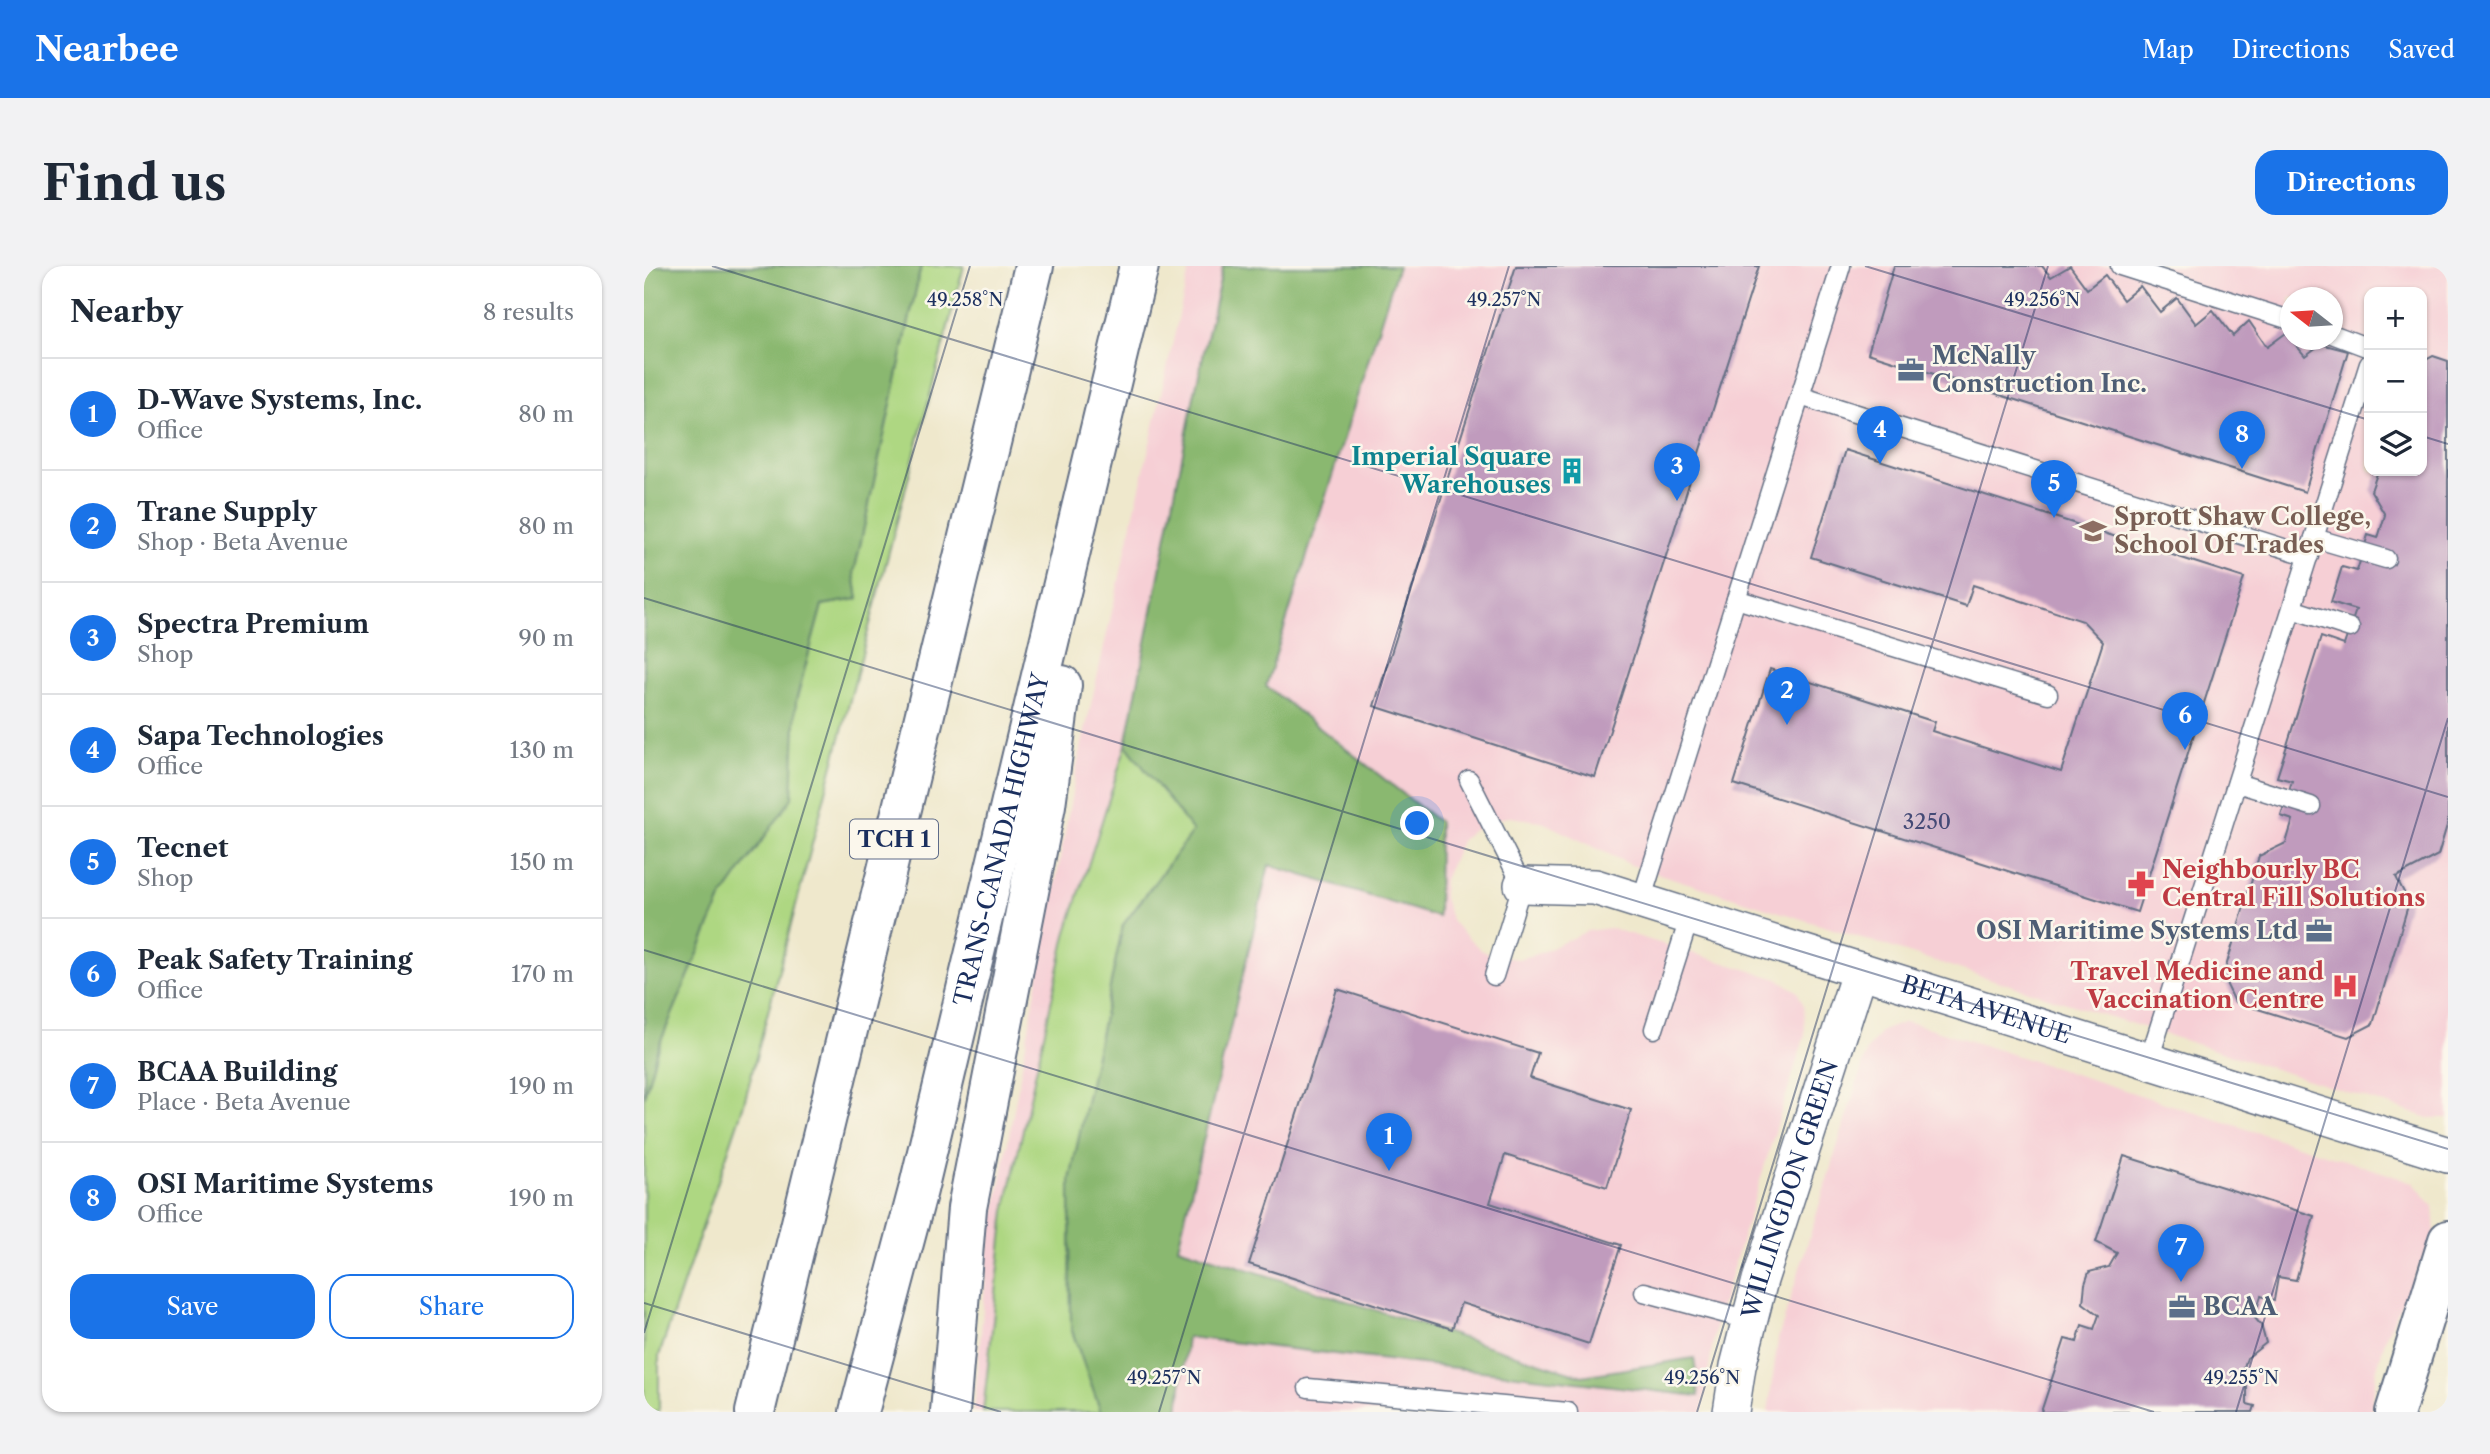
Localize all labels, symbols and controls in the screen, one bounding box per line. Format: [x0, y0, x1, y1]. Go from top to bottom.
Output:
text: Nearbee [35, 29, 179, 70]
text: Map [2142, 35, 2194, 64]
text: Directions [2232, 35, 2350, 64]
text: Saved [2388, 35, 2455, 64]
button: Directions [2255, 150, 2448, 215]
text: Find us [42, 152, 226, 213]
north arrow [2280, 287, 2343, 350]
map controls [2364, 287, 2427, 476]
button: + [2364, 287, 2427, 350]
text: 49.258°N [927, 289, 1003, 311]
text: 49.257°N [1467, 289, 1541, 311]
text: 49.256°N [2004, 289, 2080, 311]
text: Nearby [70, 293, 183, 330]
text: 8 results [483, 298, 574, 326]
place label: McNally Construction Inc. [1932, 341, 2147, 398]
button: − [2364, 350, 2427, 413]
office icon: McNally Construction Inc. [1896, 355, 1926, 385]
text: D-Wave Systems, Inc. [137, 384, 422, 416]
text: 1 [88, 400, 98, 428]
text: 80 m [518, 400, 574, 428]
pin: 4 [1857, 406, 1903, 464]
pin: 8 [2219, 411, 2265, 469]
button: layers [2364, 413, 2427, 476]
text: Office [137, 416, 203, 444]
place label: Imperial Square Warehouses [1351, 442, 1551, 499]
pin: 3 [1654, 443, 1700, 501]
building icon: Imperial Square Warehouses [1557, 456, 1587, 486]
pin: 5 [2031, 460, 2077, 518]
text: Trane Supply [137, 496, 317, 528]
place label: Sprott Shaw College, School Of Trades [2114, 502, 2371, 559]
text: 2 [86, 512, 100, 540]
text: 80 m [518, 512, 574, 540]
school or university icon: Sprott Shaw College, School Of Trades [2078, 516, 2108, 546]
text: Shop · Beta Avenue [137, 528, 348, 556]
text: Spectra Premium [137, 608, 369, 640]
text: 3 [87, 624, 100, 652]
text: 90 m [518, 624, 574, 652]
text: Shop [137, 640, 193, 668]
pin: 2 [1764, 667, 1810, 725]
street label: TRANS-CANADA HIGHWAY [948, 669, 1055, 1009]
pin: 6 [2162, 692, 2208, 750]
text: Sapa Technologies [137, 720, 384, 752]
text: 4 [86, 736, 100, 764]
text: 130 m [510, 736, 574, 764]
text: Office [137, 752, 203, 780]
your location [1400, 806, 1434, 840]
house number: 3250 [1903, 809, 1951, 834]
road number: TCH 1 [850, 820, 938, 859]
text: Tecnet [137, 832, 228, 864]
text: 5 [87, 848, 99, 876]
text: 150 m [510, 848, 574, 876]
place label: Neighbourly BC Central Fill Solutions [2162, 855, 2425, 912]
text: Shop [137, 864, 193, 892]
pharmacy icon: Neighbourly BC Central Fill Solutions [2126, 869, 2156, 899]
place label: OSI Maritime Systems Ltd [1976, 916, 2298, 945]
office icon: OSI Maritime Systems Ltd [2304, 916, 2334, 946]
text: Peak Safety Training [137, 944, 412, 976]
place label: Travel Medicine and Vaccination Centre [2070, 957, 2324, 1014]
text: 6 [86, 960, 100, 988]
text: 170 m [511, 960, 574, 988]
street label: BETA AVENUE [1898, 969, 2075, 1050]
hospital icon: Travel Medicine and Vaccination Centre [2330, 971, 2360, 1001]
text: Office [137, 976, 203, 1004]
text: BCAA Building [137, 1056, 337, 1088]
street label: WILLINGDON GREEN [1735, 1056, 1844, 1323]
text: 7 [87, 1072, 99, 1100]
text: 190 m [509, 1072, 574, 1100]
text: Place · Beta Avenue [137, 1088, 351, 1116]
pin: 1 [1366, 1113, 1412, 1171]
text: OSI Maritime Systems [137, 1168, 434, 1200]
text: 8 [86, 1184, 100, 1212]
text: 190 m [509, 1184, 574, 1212]
text: Office [137, 1200, 203, 1228]
pin: 7 [2158, 1224, 2204, 1282]
button: Save [70, 1274, 315, 1339]
button: Share [329, 1274, 574, 1339]
office icon: BCAA [2167, 1292, 2197, 1322]
place label: BCAA [2203, 1292, 2279, 1321]
text: 49.257°N [1127, 1367, 1201, 1389]
text: 49.256°N [1664, 1367, 1740, 1389]
text: 49.255°N [2203, 1367, 2279, 1389]

